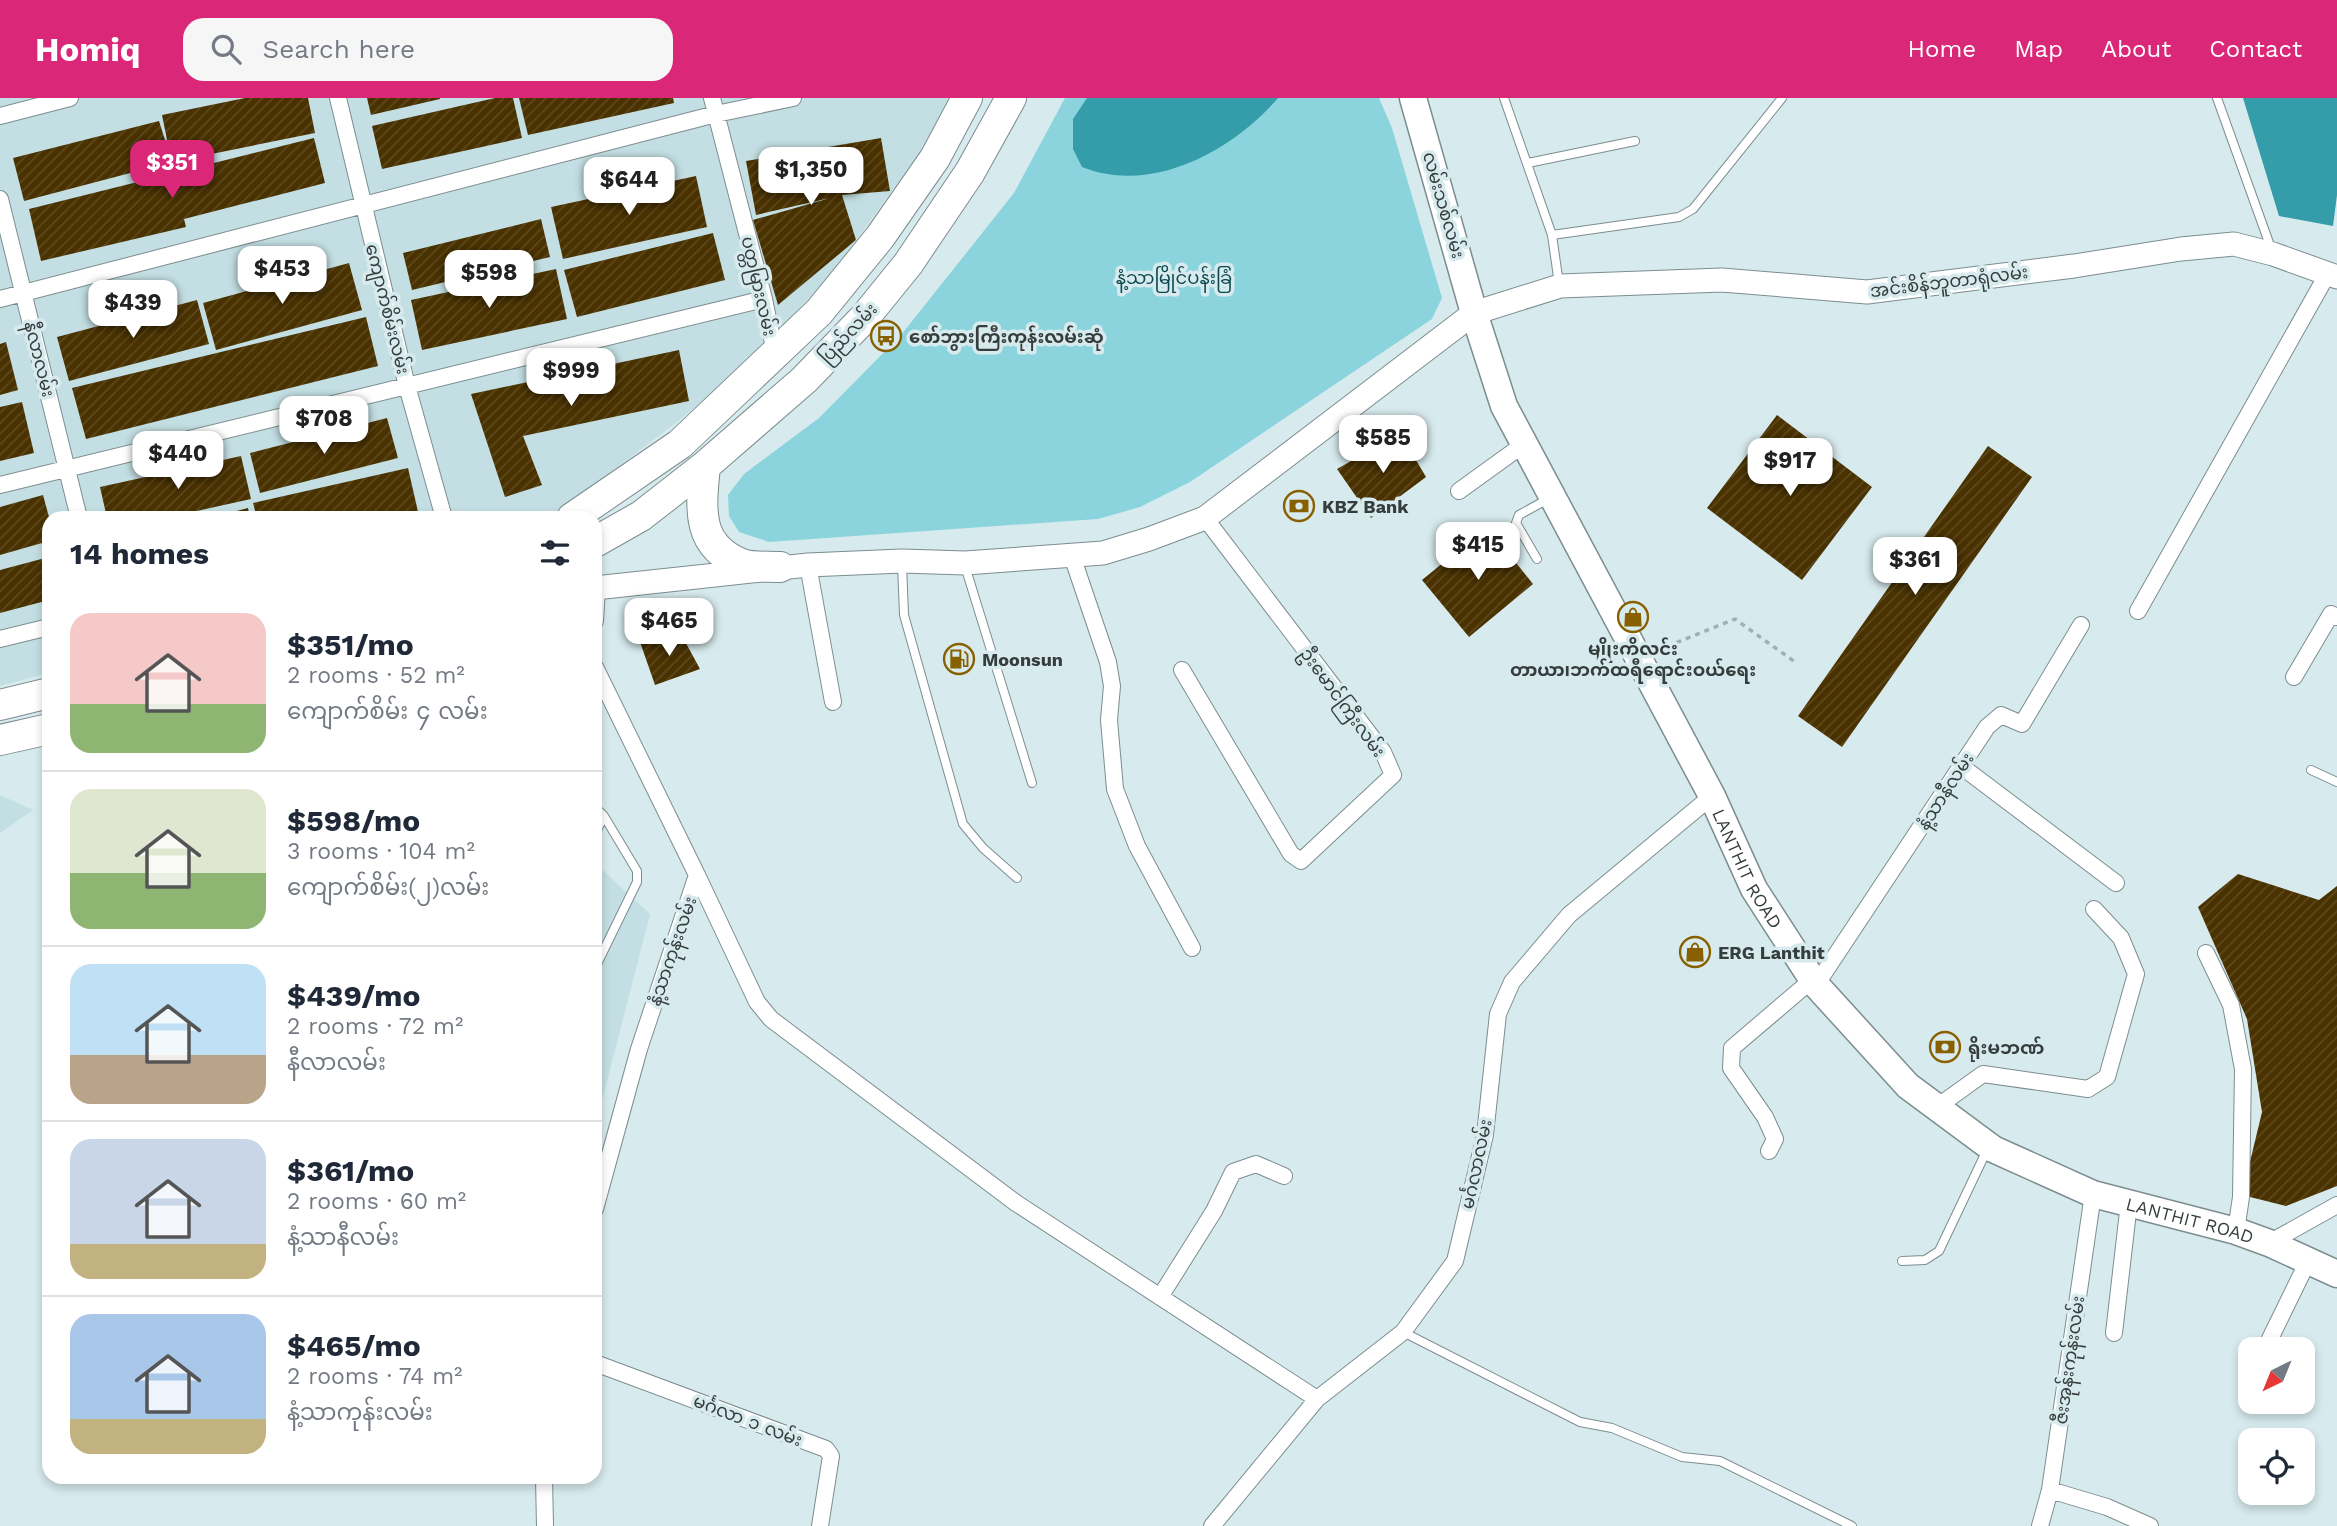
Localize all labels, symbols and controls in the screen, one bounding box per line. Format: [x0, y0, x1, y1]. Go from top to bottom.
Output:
search box [183, 18, 673, 81]
text: Homiq [35, 30, 141, 69]
icon: search [207, 30, 245, 68]
text: Search here [263, 34, 415, 64]
text: Home [1908, 35, 1976, 63]
text: Map [2014, 35, 2063, 63]
text: About [2101, 35, 2171, 63]
text: Contact [2209, 35, 2302, 63]
pin: $351 [131, 140, 213, 200]
pin: $1,350 [754, 148, 868, 207]
text: $351 [146, 149, 198, 176]
street label: လမ်းသစ်လမ်း [1419, 149, 1471, 261]
text: $1,350 [774, 156, 848, 183]
pin: $644 [588, 158, 670, 217]
text: $644 [600, 166, 658, 193]
street label: ပတ္တမြားလမ်း [732, 234, 783, 339]
street label: ကျောက်စိမ်းလမ်း [357, 241, 417, 378]
pin: $453 [241, 246, 323, 306]
pin: $598 [448, 250, 530, 310]
text: $453 [254, 255, 310, 282]
street label: အင်းစိန်ဘူတာရုံလမ်း [1868, 258, 2030, 306]
text: $598 [461, 259, 517, 286]
park label: နံ့သာမြိုင်ပန်းခြံ [1116, 264, 1232, 293]
pin: $439 [92, 280, 174, 340]
text: $439 [104, 289, 162, 316]
street label: ပြည်လမ်း [813, 297, 885, 371]
street label: နီလာလမ်း [16, 318, 62, 400]
bus stop icon: စော်ဘွားကြီးကုန်းလမ်းဆုံ [869, 319, 903, 353]
place label: စော်ဘွားကြီးကုန်းလမ်းဆုံ [909, 325, 1104, 351]
pin: $999 [530, 348, 612, 408]
text: $999 [542, 357, 600, 384]
pin: $708 [283, 396, 365, 456]
text: $708 [295, 405, 353, 432]
pin: $585 [1342, 416, 1424, 475]
text: $585 [1355, 424, 1411, 451]
pin: $440 [137, 432, 219, 491]
pin: $917 [1749, 438, 1831, 498]
text: $440 [148, 440, 208, 467]
text: $917 [1764, 447, 1816, 474]
bank icon: KBZ Bank [1282, 489, 1316, 523]
place label: KBZ Bank [1322, 496, 1409, 517]
pin: $415 [1437, 522, 1519, 582]
text: $415 [1452, 531, 1504, 558]
icon: filters [536, 534, 574, 572]
text: 14 homes [70, 536, 209, 571]
pin: $361 [1874, 538, 1956, 597]
text: $361 [1889, 546, 1941, 573]
pin: $465 [628, 598, 710, 658]
shop icon: မျိုးကိုလင်း တာယာ၊ဘက်ထရီရောင်းဝယ်ရေး [1616, 600, 1650, 634]
text: $465 [640, 607, 698, 634]
text: $351/mo [287, 627, 414, 662]
place label: မျိုးကိုလင်း တာယာ၊ဘက်ထရီရောင်းဝယ်ရေး [1510, 637, 1756, 684]
icon: home [126, 641, 210, 725]
street label: ဦးမောင်ကြီးလမ်း [1292, 641, 1392, 764]
fuel station icon: Moonsun [942, 642, 976, 676]
place label: Moonsun [982, 649, 1063, 670]
text: 2 rooms · 52 m² [287, 662, 465, 689]
text: ကျောက်စိမ်း ၄ လမ်း [287, 698, 488, 725]
street label: နံ့သာနီလမ်း [1910, 747, 1982, 836]
text: $598/mo [287, 803, 420, 838]
street label: LANTHIT ROAD [1709, 805, 1787, 932]
icon: home [126, 817, 210, 901]
text: 3 rooms · 104 m² [287, 838, 475, 865]
text: ကျောက်စိမ်း(၂)လမ်း [287, 874, 489, 901]
street label: နံ့သာကုန်းလမ်း [642, 893, 705, 1010]
shop icon: ERG Lanthit [1678, 935, 1712, 969]
place label: ERG Lanthit [1718, 942, 1825, 963]
text: $439/mo [287, 978, 420, 1013]
icon: home [126, 992, 210, 1076]
text: 2 rooms · 72 m² [287, 1013, 463, 1040]
bank icon: ရိုးမဘဏ် [1928, 1030, 1962, 1064]
place label: ရိုးမဘဏ် [1968, 1036, 2044, 1062]
text: နီလာလမ်း [287, 1049, 386, 1076]
street label: မင်္ဂလာလမ်း [1454, 1117, 1496, 1211]
text: $361/mo [287, 1153, 414, 1188]
icon: home [126, 1167, 210, 1251]
text: 2 rooms · 60 m² [287, 1188, 466, 1215]
street label: LANTHIT ROAD [2124, 1192, 2257, 1247]
text: နံ့သာနီလမ်း [287, 1224, 399, 1251]
street label: ဇီးအုန်းကုန်းလမ်း [2047, 1294, 2093, 1426]
text: $465/mo [287, 1328, 421, 1363]
north arrow [2238, 1337, 2315, 1414]
map controls [2238, 1337, 2315, 1505]
icon: home [126, 1342, 210, 1426]
text: 2 rooms · 74 m² [287, 1363, 462, 1390]
street label: မင်္ဂလာ ၁ လမ်း [691, 1388, 806, 1450]
text: နံ့သာကုန်းလမ်း [287, 1399, 433, 1426]
button: locate [2238, 1428, 2315, 1505]

